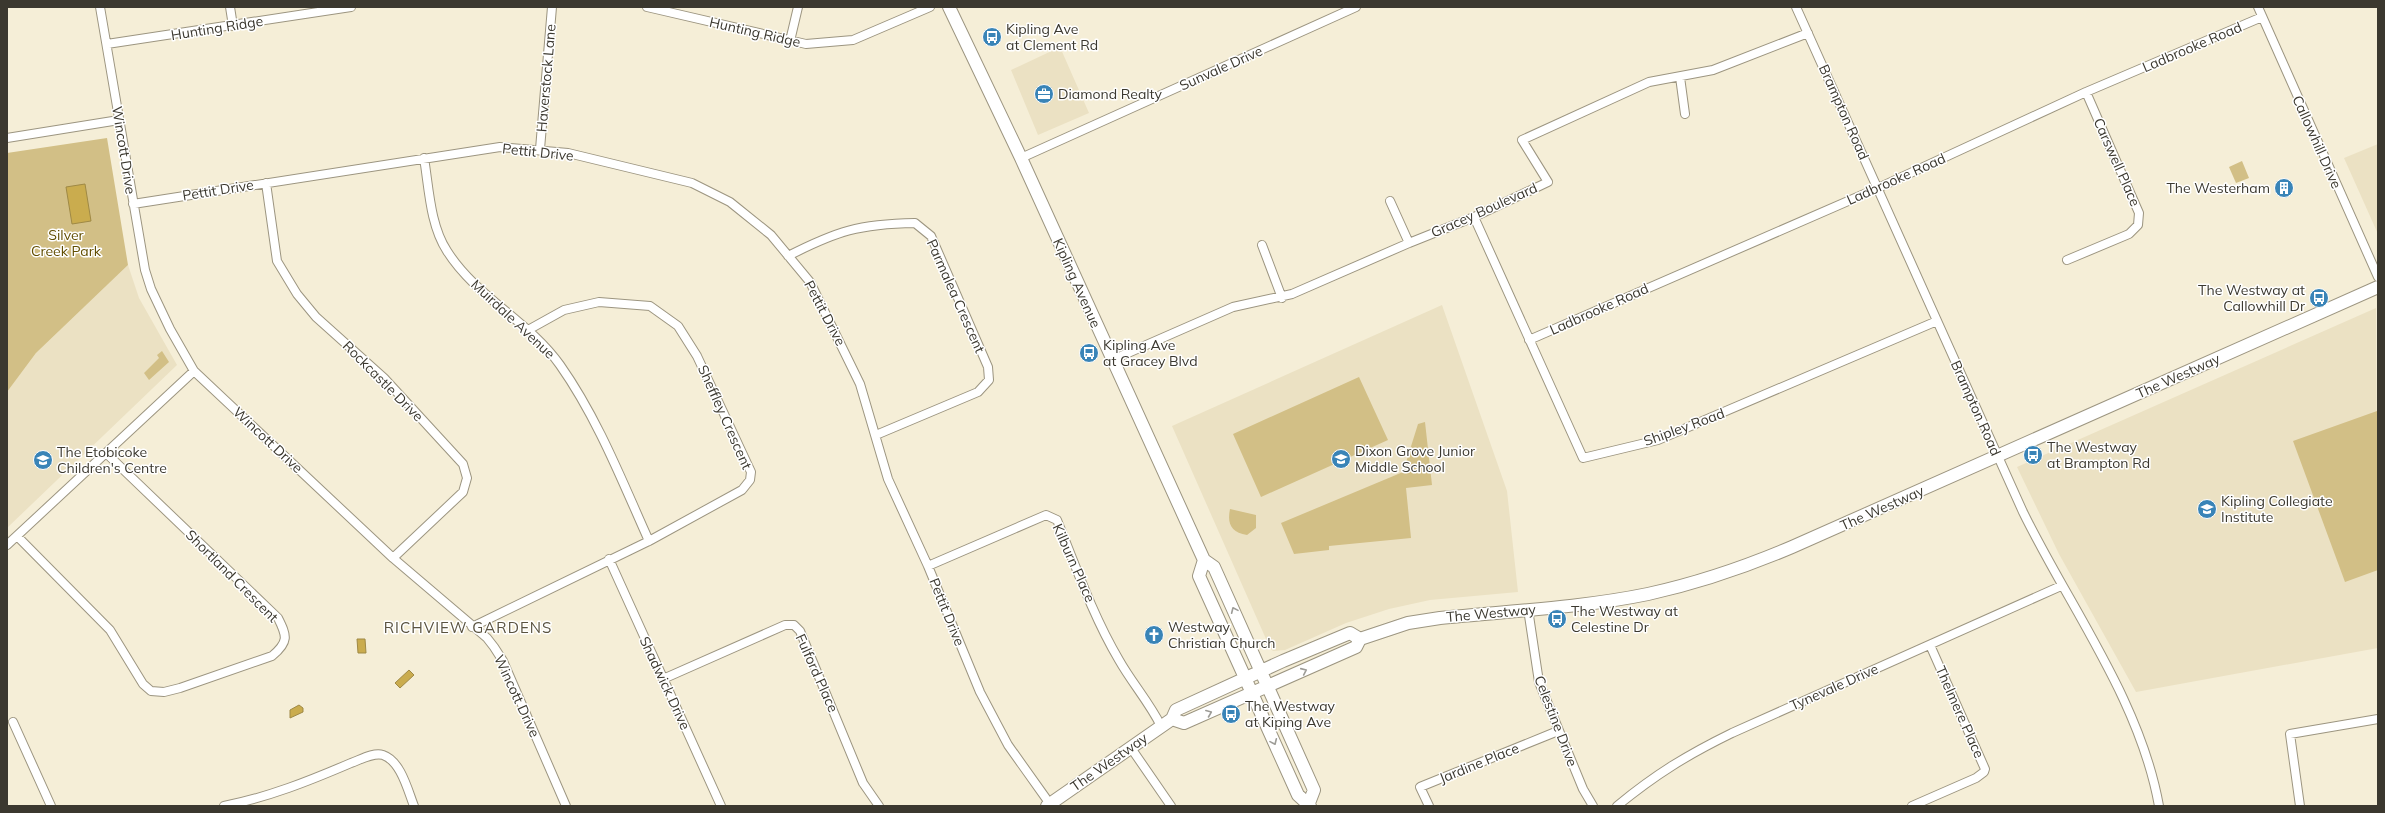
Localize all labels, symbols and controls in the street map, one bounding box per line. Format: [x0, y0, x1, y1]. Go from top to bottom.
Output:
street label: Hunting Ridge [170, 12, 264, 44]
street label: Hunting Ridge [708, 13, 802, 51]
street label: Ladbrooke Road [2139, 18, 2245, 76]
place label: Kipling Ave at Clement Rd [1006, 20, 1098, 54]
street label: Haverstock Lane [532, 23, 560, 133]
bus stop icon: Kipling Ave at Clement Rd [981, 26, 1003, 48]
street label: Sunvale Drive [1177, 42, 1265, 94]
street label: Brampton Road [1815, 61, 1873, 163]
office icon: Diamond Realty [1033, 83, 1055, 105]
place label: Diamond Realty [1058, 85, 1163, 103]
street label: Callowhill Drive [2288, 93, 2346, 191]
street label: Wincott Drive [108, 105, 140, 195]
street label: Carswell Place [2089, 115, 2145, 209]
street label: Pettit Drive [501, 139, 575, 165]
street label: Ladbrooke Road [1844, 149, 1948, 209]
street label: Pettit Drive [181, 175, 255, 205]
building icon: The Westerham [2273, 177, 2295, 199]
street label: Gracey Boulevard [1428, 178, 1540, 242]
place label: The Westerham [2166, 179, 2270, 197]
park label: Silver Creek Park [31, 226, 102, 260]
street label: Kipling Avenue [1049, 235, 1105, 331]
street label: Parmalea Crescent [923, 236, 989, 356]
street label: Muirdale Avenue [467, 275, 559, 363]
street label: Pettit Drive [800, 277, 850, 349]
street label: Ladbrooke Road [1547, 279, 1651, 339]
place label: The Westway at Callowhill Dr [2198, 281, 2306, 315]
bus stop icon: The Westway at Callowhill Dr [2308, 287, 2330, 309]
place label: Kipling Ave at Gracey Blvd [1103, 336, 1198, 370]
street label: Rockcastle Drive [339, 337, 427, 425]
bus stop icon: Kipling Ave at Gracey Blvd [1078, 342, 1100, 364]
street label: The Westway [2133, 349, 2223, 403]
street label: Brampton Road [1947, 357, 2005, 459]
street label: Sheffley Crescent [694, 362, 756, 472]
street label: Wincott Drive [229, 403, 307, 477]
street label: Shipley Road [1641, 404, 1727, 450]
place label: The Westway at Brampton Rd [2047, 438, 2150, 472]
place label: Dixon Grove Junior Middle School [1355, 442, 1476, 476]
place label: The Etobicoke Children's Centre [57, 443, 167, 477]
bus stop icon: The Westway at Brampton Rd [2022, 444, 2044, 466]
school or university icon: Dixon Grove Junior Middle School [1330, 448, 1352, 470]
school or university icon: The Etobicoke Children's Centre [32, 449, 54, 471]
street label: The Westway [1837, 481, 1927, 535]
place label: Kipling Collegiate Institute [2221, 492, 2333, 526]
school or university icon: Kipling Collegiate Institute [2196, 498, 2218, 520]
street label: Kilburn Place [1049, 521, 1099, 605]
street label: Shortland Crescent [182, 526, 282, 626]
street label: Pettit Drive [925, 575, 969, 649]
street label: The Westway [1445, 600, 1537, 626]
place label: The Westway at Celestine Dr [1571, 602, 1678, 636]
one-way arrow [1231, 606, 1239, 614]
bus stop icon: The Westway at Celestine Dr [1546, 608, 1568, 630]
district label: RICHVIEW GARDENS [384, 618, 552, 637]
place label: Westway Christian Church [1168, 618, 1276, 652]
church icon: Westway Christian Church [1143, 624, 1165, 646]
street label: Fulford Place [792, 631, 842, 715]
street label: Shadwick Drive [636, 633, 694, 733]
street label: Wincott Drive [490, 652, 544, 740]
street label: Tynevale Drive [1787, 659, 1881, 715]
street label: Thelmere Place [1932, 663, 1988, 761]
one-way arrow [1300, 668, 1307, 676]
street label: Celestine Drive [1530, 673, 1582, 769]
place label: The Westway at Kiping Ave [1245, 697, 1336, 731]
bus stop icon: The Westway at Kiping Ave [1220, 703, 1242, 725]
one-way arrow [1204, 710, 1212, 718]
street label: The Westway [1067, 729, 1151, 795]
one-way arrow [1269, 738, 1277, 746]
street label: Jardine Place [1436, 739, 1522, 787]

